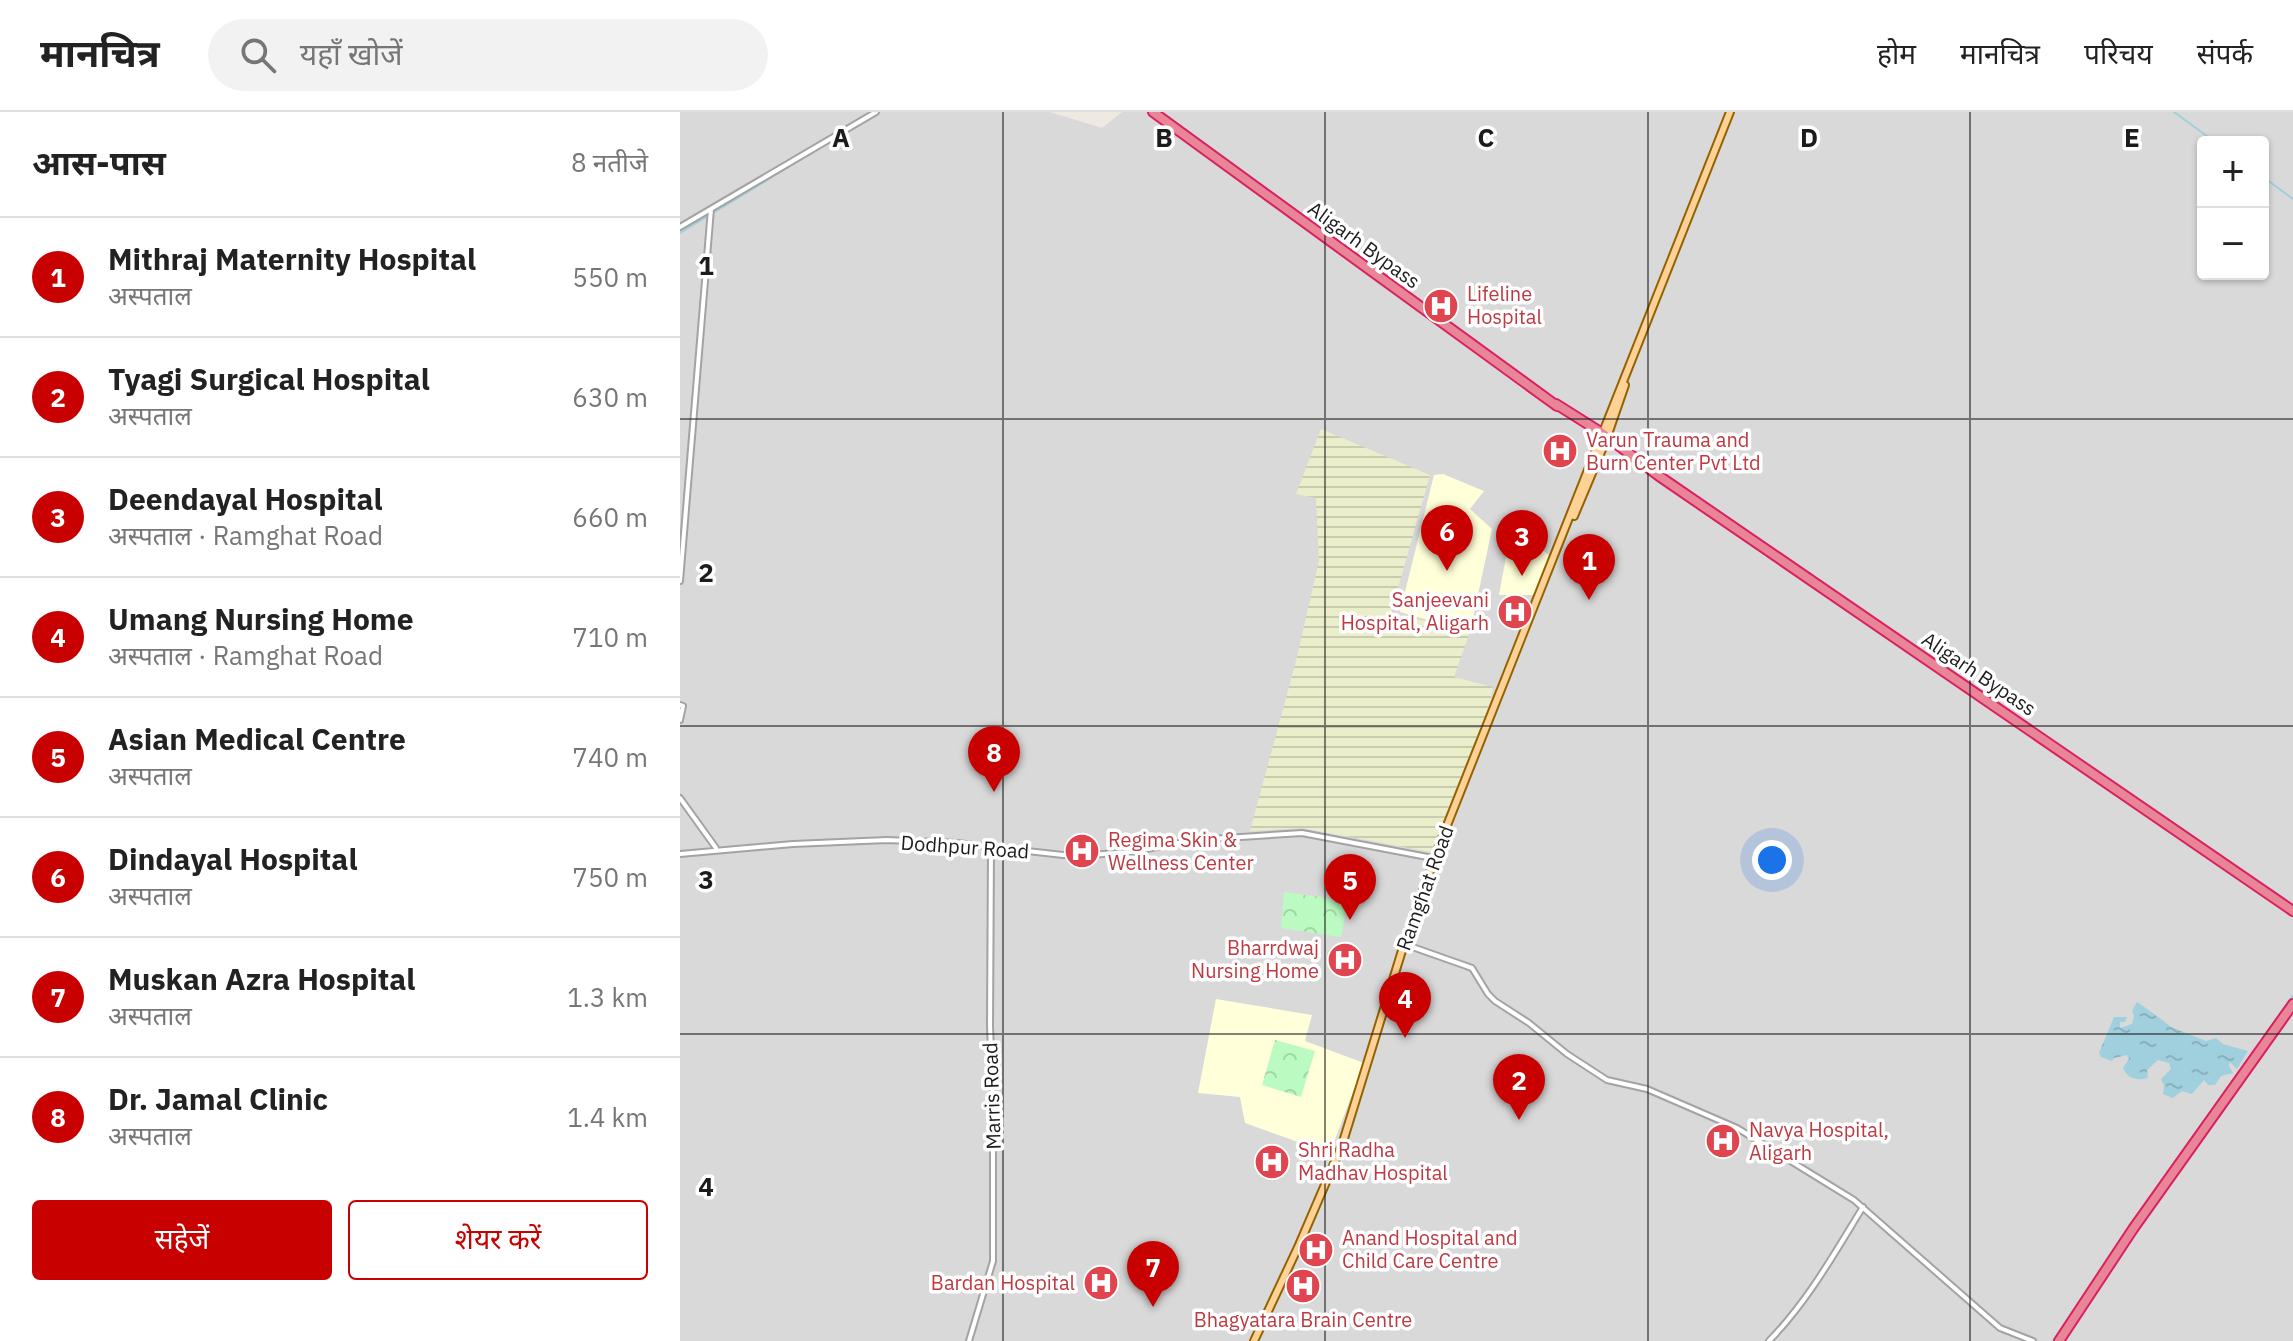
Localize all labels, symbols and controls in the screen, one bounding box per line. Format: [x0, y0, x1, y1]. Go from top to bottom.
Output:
search box [208, 19, 768, 91]
text: मानचित्र [40, 28, 160, 77]
icon: search [236, 33, 280, 77]
text: यहाँ खोजें [300, 34, 403, 73]
text: होम [1877, 35, 1916, 72]
text: मानचित्र [1960, 35, 2040, 72]
text: परिचय [2084, 35, 2153, 72]
text: संपर्क [2197, 35, 2253, 72]
text: A [832, 120, 850, 154]
text: B [1155, 120, 1173, 154]
text: C [1478, 120, 1495, 154]
text: D [1800, 120, 1818, 154]
text: E [2124, 120, 2140, 154]
map controls [2197, 136, 2269, 280]
button: + [2197, 136, 2269, 208]
text: आस-पास [32, 140, 166, 184]
text: 8 नतीजे [571, 145, 648, 179]
street label: Aligarh Bypass [1303, 195, 1426, 294]
button: − [2197, 208, 2269, 280]
text: Mithraj Maternity Hospital [108, 239, 476, 278]
text: 1 [698, 248, 714, 282]
text: 1 [50, 260, 66, 294]
text: 550 m [572, 260, 648, 294]
text: अस्पताल [108, 278, 192, 312]
place label: Lifeline Hospital [1467, 280, 1542, 330]
hospital icon: Lifeline Hospital [1422, 287, 1460, 325]
text: Tyagi Surgical Hospital [108, 359, 430, 398]
text: 2 [50, 380, 66, 414]
text: 630 m [572, 380, 648, 414]
text: अस्पताल [108, 398, 192, 432]
place label: Varun Trauma and Burn Center Pvt Ltd [1586, 426, 1761, 476]
hospital icon: Varun Trauma and Burn Center Pvt Ltd [1541, 432, 1579, 470]
text: Deendayal Hospital [108, 479, 383, 518]
text: 3 [50, 500, 66, 534]
text: 660 m [572, 500, 648, 534]
pin: 6 [1421, 505, 1473, 571]
pin: 3 [1496, 510, 1548, 576]
text: अस्पताल · Ramghat Road [108, 518, 383, 552]
pin: 1 [1563, 534, 1615, 600]
text: 2 [698, 555, 714, 589]
place label: Sanjeevani Hospital, Aligarh [1341, 586, 1489, 636]
hospital icon: Sanjeevani Hospital, Aligarh [1496, 593, 1534, 631]
text: Umang Nursing Home [108, 599, 414, 638]
text: 4 [50, 620, 66, 654]
text: 710 m [572, 620, 648, 654]
street label: Aligarh Bypass [1917, 625, 2042, 722]
text: अस्पताल · Ramghat Road [108, 638, 383, 672]
text: Asian Medical Centre [108, 719, 406, 758]
pin: 8 [968, 726, 1020, 792]
text: 5 [50, 740, 66, 774]
text: 740 m [572, 740, 648, 774]
text: अस्पताल [108, 758, 192, 792]
street label: Ramghat Road [1389, 822, 1460, 954]
place label: Regima Skin & Wellness Center [1108, 826, 1254, 876]
street label: Dodhpur Road [900, 829, 1030, 864]
hospital icon: Regima Skin & Wellness Center [1063, 832, 1101, 870]
text: Dindayal Hospital [108, 839, 357, 878]
your location [1752, 840, 1792, 880]
pin: 5 [1324, 854, 1376, 920]
text: 6 [50, 860, 66, 894]
text: 750 m [572, 860, 648, 894]
text: 3 [698, 862, 714, 896]
text: अस्पताल [108, 878, 192, 912]
place label: Bharrdwaj Nursing Home [1191, 934, 1319, 984]
hospital icon: Bharrdwaj Nursing Home [1326, 941, 1364, 979]
text: Muskan Azra Hospital [108, 959, 415, 998]
pin: 4 [1379, 972, 1431, 1038]
text: 7 [50, 980, 66, 1014]
text: 1.3 km [567, 980, 648, 1014]
text: अस्पताल [108, 998, 192, 1032]
street label: Marris Road [976, 1042, 1007, 1150]
pin: 2 [1493, 1054, 1545, 1120]
text: Dr. Jamal Clinic [108, 1079, 328, 1118]
text: 8 [50, 1100, 66, 1134]
text: 1.4 km [567, 1100, 648, 1134]
place label: Navya Hospital, Aligarh [1749, 1116, 1889, 1166]
text: अस्पताल [108, 1118, 192, 1152]
hospital icon: Navya Hospital, Aligarh [1704, 1122, 1742, 1160]
place label: Shri Radha Madhav Hospital [1298, 1136, 1448, 1186]
hospital icon: Shri Radha Madhav Hospital [1253, 1143, 1291, 1181]
text: 4 [698, 1169, 714, 1203]
button: सहेजें [32, 1200, 332, 1280]
button: शेयर करें [348, 1200, 648, 1280]
place label: Anand Hospital and Child Care Centre [1342, 1224, 1518, 1274]
hospital icon: Anand Hospital and Child Care Centre [1297, 1231, 1335, 1269]
pin: 7 [1127, 1241, 1179, 1307]
hospital icon: Bardan Hospital [1082, 1264, 1120, 1302]
hospital icon: Bhagyatara Brain Centre [1284, 1267, 1322, 1305]
place label: Bardan Hospital [931, 1269, 1075, 1296]
place label: Bhagyatara Brain Centre [1194, 1306, 1412, 1333]

